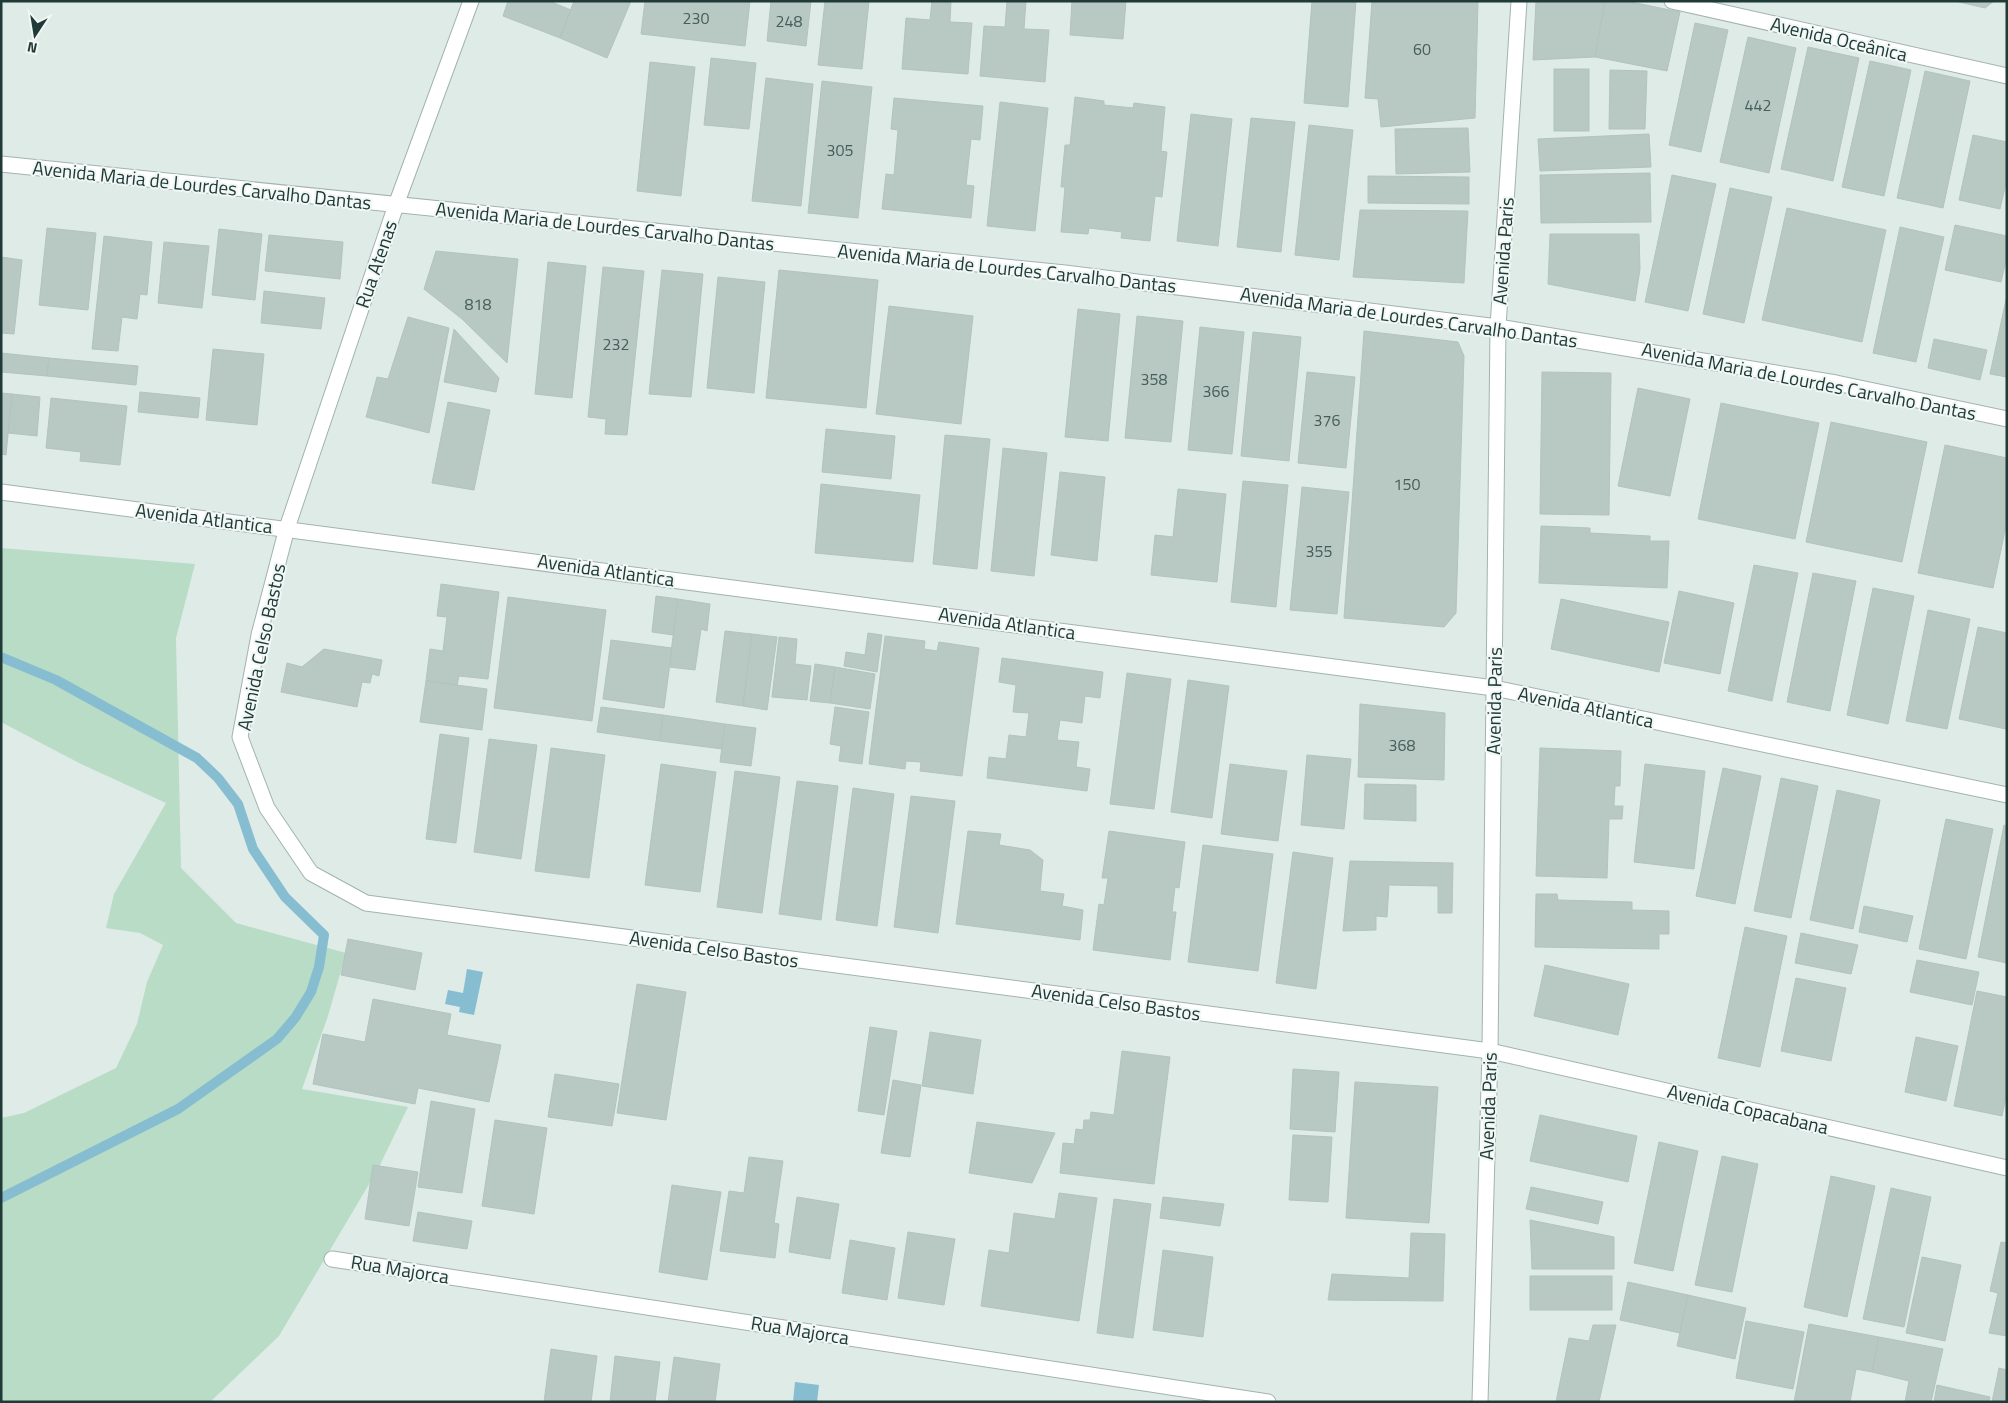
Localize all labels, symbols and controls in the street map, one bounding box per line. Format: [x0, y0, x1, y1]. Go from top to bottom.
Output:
house number: 230 [683, 6, 709, 30]
house number: 248 [776, 9, 802, 33]
street label: Avenida Oceânica [1768, 9, 1911, 68]
north arrow [10, 10, 60, 60]
text: N [25, 37, 39, 59]
house number: 60 [1413, 37, 1431, 61]
house number: 442 [1745, 93, 1771, 117]
house number: 305 [827, 138, 853, 162]
street label: Avenida Maria de Lourdes Carvalho Dantas [31, 152, 373, 217]
street label: Avenida Maria de Lourdes Carvalho Dantas [434, 193, 776, 258]
street label: Avenida Paris [1484, 196, 1521, 306]
street label: Rua Atenas [347, 216, 404, 312]
street label: Avenida Maria de Lourdes Carvalho Dantas [836, 235, 1178, 300]
street label: Avenida Maria de Lourdes Carvalho Dantas [1239, 278, 1580, 355]
house number: 818 [465, 292, 491, 316]
house number: 232 [603, 332, 629, 356]
street label: Avenida Maria de Lourdes Carvalho Dantas [1639, 334, 1979, 427]
house number: 358 [1141, 367, 1167, 391]
house number: 366 [1203, 379, 1229, 403]
house number: 376 [1314, 408, 1340, 432]
house number: 150 [1394, 472, 1420, 496]
street label: Avenida Atlantica [134, 495, 275, 540]
house number: 355 [1306, 539, 1332, 563]
street label: Avenida Atlantica [536, 546, 677, 594]
street label: Avenida Celso Bastos [229, 560, 292, 733]
street label: Avenida Atlantica [937, 599, 1078, 647]
street label: Avenida Paris [1478, 647, 1509, 755]
street label: Avenida Atlantica [1516, 678, 1657, 735]
house number: 368 [1389, 733, 1415, 757]
street label: Avenida Celso Bastos [628, 922, 801, 975]
street label: Avenida Celso Bastos [1030, 975, 1203, 1028]
street label: Avenida Paris [1471, 1051, 1504, 1160]
street label: Avenida Copacabana [1665, 1076, 1832, 1141]
street label: Rua Majorca [349, 1246, 452, 1291]
street label: Rua Majorca [749, 1307, 852, 1352]

